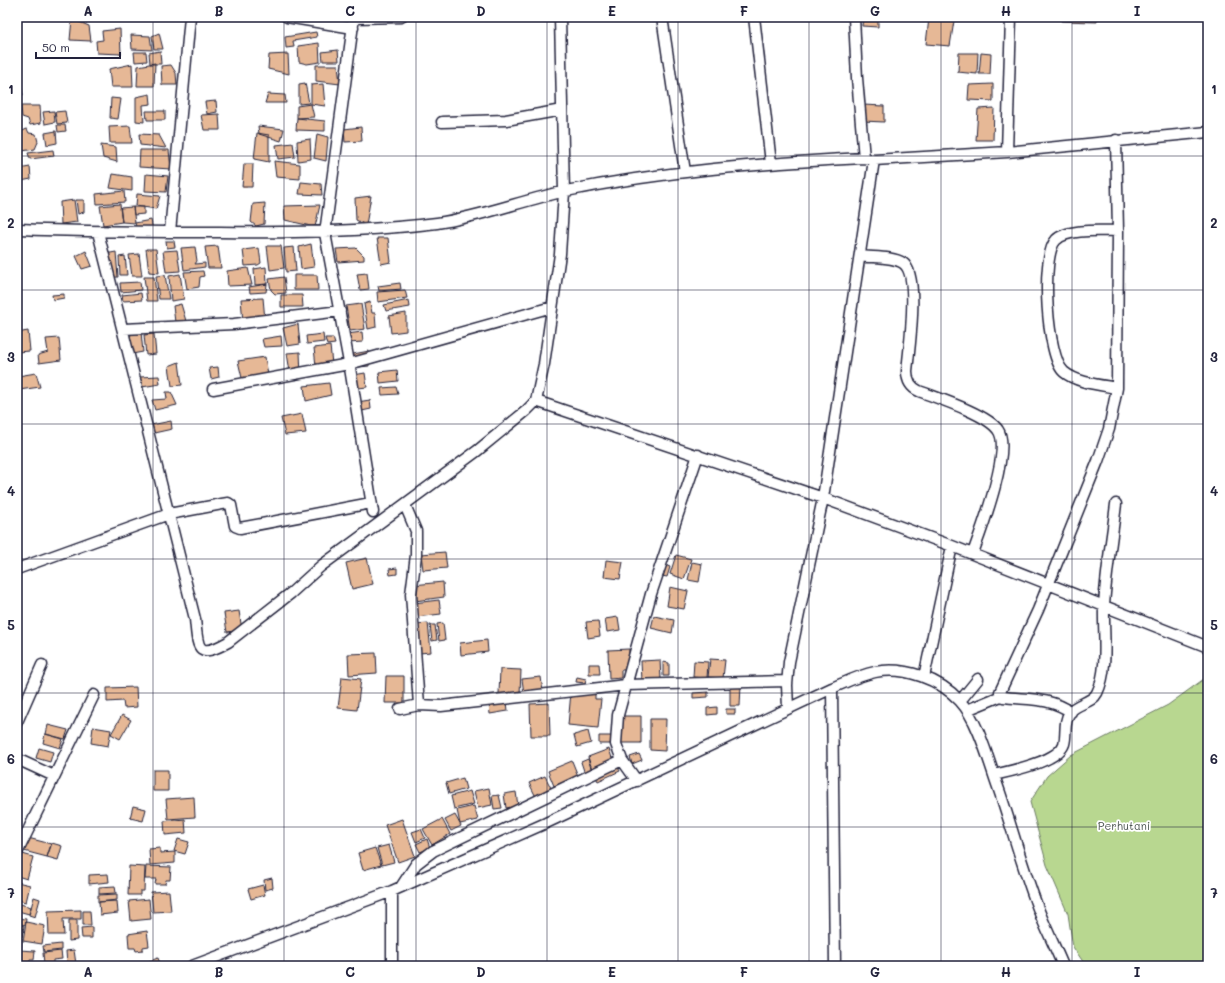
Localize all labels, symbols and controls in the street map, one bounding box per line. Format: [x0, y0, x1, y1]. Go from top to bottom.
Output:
text: A [83, 2, 93, 19]
text: B [215, 2, 224, 19]
text: C [345, 2, 355, 19]
text: D [476, 2, 486, 19]
text: E [608, 2, 616, 19]
text: F [740, 2, 748, 19]
text: G [870, 2, 880, 19]
text: H [1001, 2, 1011, 19]
text: I [1134, 2, 1141, 19]
scale bar [36, 34, 120, 60]
text: 50 m [42, 39, 70, 55]
text: 1 [8, 80, 14, 97]
text: 1 [1211, 80, 1217, 97]
text: 2 [7, 214, 15, 231]
text: 2 [1210, 214, 1218, 231]
text: 3 [7, 348, 15, 365]
text: 3 [1210, 348, 1218, 365]
text: 4 [7, 482, 15, 499]
text: 4 [1210, 482, 1218, 499]
text: 5 [7, 616, 15, 633]
text: 5 [1210, 616, 1218, 633]
text: 6 [7, 750, 15, 767]
text: 6 [1210, 750, 1218, 767]
park label: Perhutani [1098, 818, 1150, 833]
text: 7 [7, 884, 15, 901]
text: 7 [1210, 884, 1218, 901]
text: A [83, 963, 93, 980]
text: B [215, 963, 224, 980]
text: C [345, 963, 355, 980]
text: D [476, 963, 486, 980]
text: E [608, 963, 616, 980]
text: F [740, 963, 748, 980]
text: G [870, 963, 880, 980]
text: H [1001, 963, 1011, 980]
text: I [1134, 963, 1141, 980]

